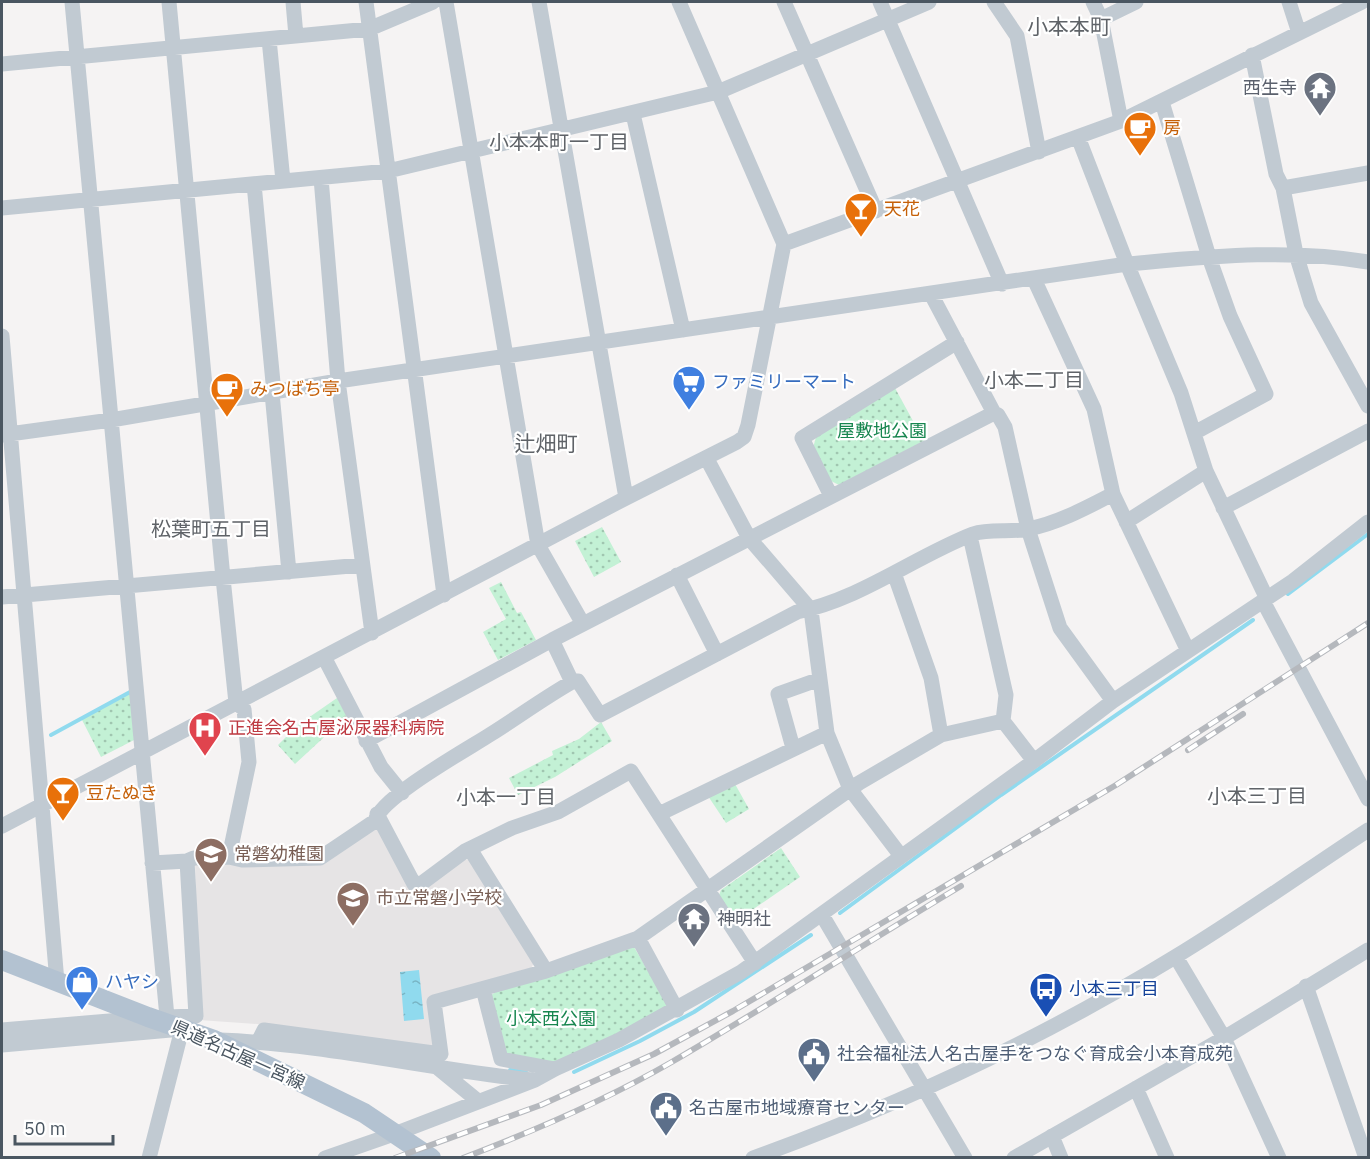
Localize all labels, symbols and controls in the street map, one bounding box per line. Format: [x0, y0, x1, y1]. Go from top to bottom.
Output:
district label: 小本本町 [1027, 12, 1111, 40]
temple icon: 西生寺 [1302, 70, 1338, 117]
place label: 西生寺 [1243, 76, 1297, 99]
cafe icon: 房 [1122, 110, 1158, 157]
place label: 房 [1163, 116, 1181, 139]
district label: 小本本町一丁目 [489, 128, 629, 155]
bar icon: 天花 [843, 191, 879, 238]
place label: 天花 [884, 197, 920, 220]
supermarket icon: ファミリーマート [671, 364, 707, 411]
district label: 小本二丁目 [984, 366, 1084, 393]
place label: ファミリーマート [712, 370, 856, 393]
cafe icon: みつばち亭 [209, 371, 245, 418]
place label: みつばち亭 [250, 377, 340, 400]
park label: 屋敷地公園 [837, 419, 927, 442]
district label: 辻畑町 [515, 429, 578, 457]
district label: 松葉町五丁目 [151, 515, 271, 542]
hospital icon: 正進会名古屋泌尿器科病院 [187, 710, 223, 757]
place label: 正進会名古屋泌尿器科病院 [228, 716, 444, 739]
bar icon: 豆たぬき [45, 775, 81, 822]
place label: 豆たぬき [86, 781, 158, 804]
district label: 小本三丁目 [1207, 782, 1307, 809]
district label: 小本一丁目 [456, 783, 556, 810]
school or university icon: 常磐幼稚園 [193, 836, 229, 883]
place label: 常磐幼稚園 [234, 842, 324, 865]
school or university icon: 市立常磐小学校 [335, 880, 371, 927]
place label: 市立常磐小学校 [376, 886, 502, 909]
temple icon: 神明社 [676, 901, 712, 948]
place label: 神明社 [717, 907, 771, 930]
shop icon: ハヤシ [64, 964, 100, 1011]
place label: ハヤシ [105, 970, 159, 993]
bus stop icon: 小本三丁目 [1028, 971, 1064, 1018]
place label: 小本三丁目 [1069, 977, 1159, 1000]
park label: 小本西公園 [506, 1007, 596, 1030]
street label: 県道名古屋一宮線 [168, 1015, 309, 1094]
public building icon: 社会福祉法人名古屋手をつなぐ育成会小本育成苑 [796, 1036, 832, 1083]
place label: 社会福祉法人名古屋手をつなぐ育成会小本育成苑 [837, 1042, 1233, 1065]
public building icon: 名古屋市地域療育センター [648, 1090, 684, 1137]
place label: 名古屋市地域療育センター [689, 1096, 905, 1119]
scale bar [15, 1108, 112, 1146]
text: 50 m [24, 1117, 66, 1140]

